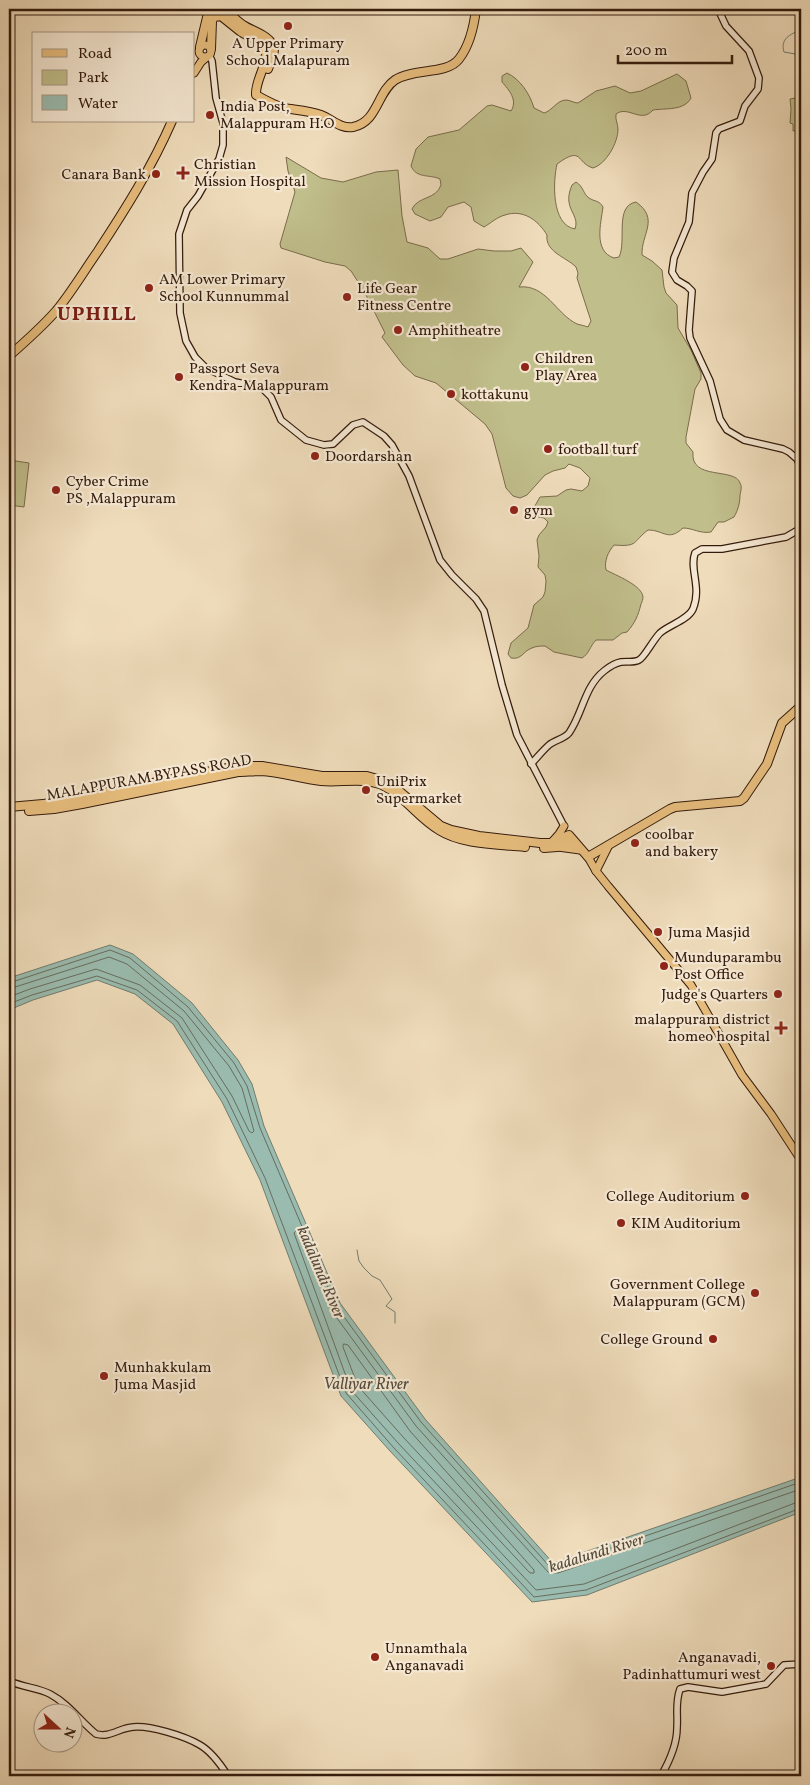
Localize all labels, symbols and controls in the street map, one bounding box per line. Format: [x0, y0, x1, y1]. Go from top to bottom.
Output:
marker: A Upper Primary School Malapuram [282, 20, 294, 32]
legend [32, 32, 195, 122]
scale bar [618, 32, 731, 64]
place label: A Upper Primary School Malapuram [226, 34, 350, 72]
text: 200 m [625, 41, 668, 62]
text: Road [78, 44, 112, 65]
text: Park [78, 68, 109, 89]
text: Water [78, 94, 118, 115]
place label: India Post, Malappuram H.O [220, 97, 335, 135]
marker: India Post, Malappuram H.O [204, 109, 216, 121]
place label: Christian Mission Hospital [194, 155, 306, 193]
place label: Canara Bank [62, 165, 146, 186]
marker: Christian Mission Hospital [176, 166, 190, 180]
marker: Canara Bank [150, 168, 162, 180]
place label: AM Lower Primary School Kunnummal [159, 270, 289, 308]
place label: Life Gear Fitness Centre [357, 279, 451, 317]
marker: AM Lower Primary School Kunnummal [143, 282, 155, 294]
marker: Life Gear Fitness Centre [341, 291, 353, 303]
district label: UPHILL [57, 301, 137, 329]
place label: Amphitheatre [408, 321, 501, 342]
marker: Amphitheatre [392, 324, 404, 336]
place label: Children Play Area [535, 349, 597, 387]
place label: Passport Seva Kendra-Malappuram [189, 359, 329, 397]
marker: Children Play Area [519, 361, 531, 373]
marker: Passport Seva Kendra-Malappuram [173, 371, 185, 383]
place label: kottakunu [461, 385, 529, 406]
marker: kottakunu [445, 388, 457, 400]
place label: football turf [558, 440, 639, 461]
marker: football turf [542, 443, 554, 455]
place label: Doordarshan [325, 447, 412, 468]
marker: Doordarshan [309, 450, 321, 462]
place label: Cyber Crime PS ,Malappuram [66, 472, 176, 510]
marker: Cyber Crime PS ,Malappuram [50, 484, 62, 496]
place label: gym [524, 501, 553, 522]
marker: gym [508, 504, 520, 516]
street label: MALAPPURAM BYPASS ROAD [45, 750, 253, 807]
place label: UniPrix Supermarket [376, 772, 462, 810]
marker: UniPrix Supermarket [360, 784, 372, 796]
place label: coolbar and bakery [645, 825, 718, 863]
marker: coolbar and bakery [629, 837, 641, 849]
place label: Juma Masjid [668, 923, 750, 944]
marker: Juma Masjid [652, 926, 664, 938]
place label: Munduparambu Post Office [674, 948, 782, 986]
marker: Munduparambu Post Office [658, 960, 670, 972]
place label: Judge's Quarters [661, 985, 768, 1006]
marker: Judge's Quarters [772, 988, 784, 1000]
place label: malappuram district homeo hospital [634, 1010, 770, 1048]
marker: malappuram district homeo hospital [774, 1021, 788, 1035]
place label: College Auditorium [606, 1187, 735, 1208]
marker: College Auditorium [739, 1190, 751, 1202]
place label: KIM Auditorium [631, 1214, 741, 1235]
marker: KIM Auditorium [615, 1217, 627, 1229]
water label: kadalundi River [291, 1223, 350, 1323]
place label: Government College Malappuram (GCM) [610, 1275, 745, 1313]
marker: Government College Malappuram (GCM) [749, 1287, 761, 1299]
place label: College Ground [600, 1330, 703, 1351]
marker: College Ground [707, 1333, 719, 1345]
place label: Munhakkulam Juma Masjid [114, 1358, 212, 1396]
marker: Munhakkulam Juma Masjid [98, 1370, 110, 1382]
water label: Valliyar River [323, 1374, 410, 1396]
water label: kadalundi River [546, 1529, 648, 1579]
place label: Unnamthala Anganavadi [385, 1639, 467, 1677]
place label: Anganavadi, Padinhattumuri west [623, 1648, 761, 1686]
marker: Unnamthala Anganavadi [369, 1651, 381, 1663]
marker: Anganavadi, Padinhattumuri west [765, 1660, 777, 1672]
north arrow [32, 1702, 82, 1752]
text: N [58, 1724, 79, 1740]

